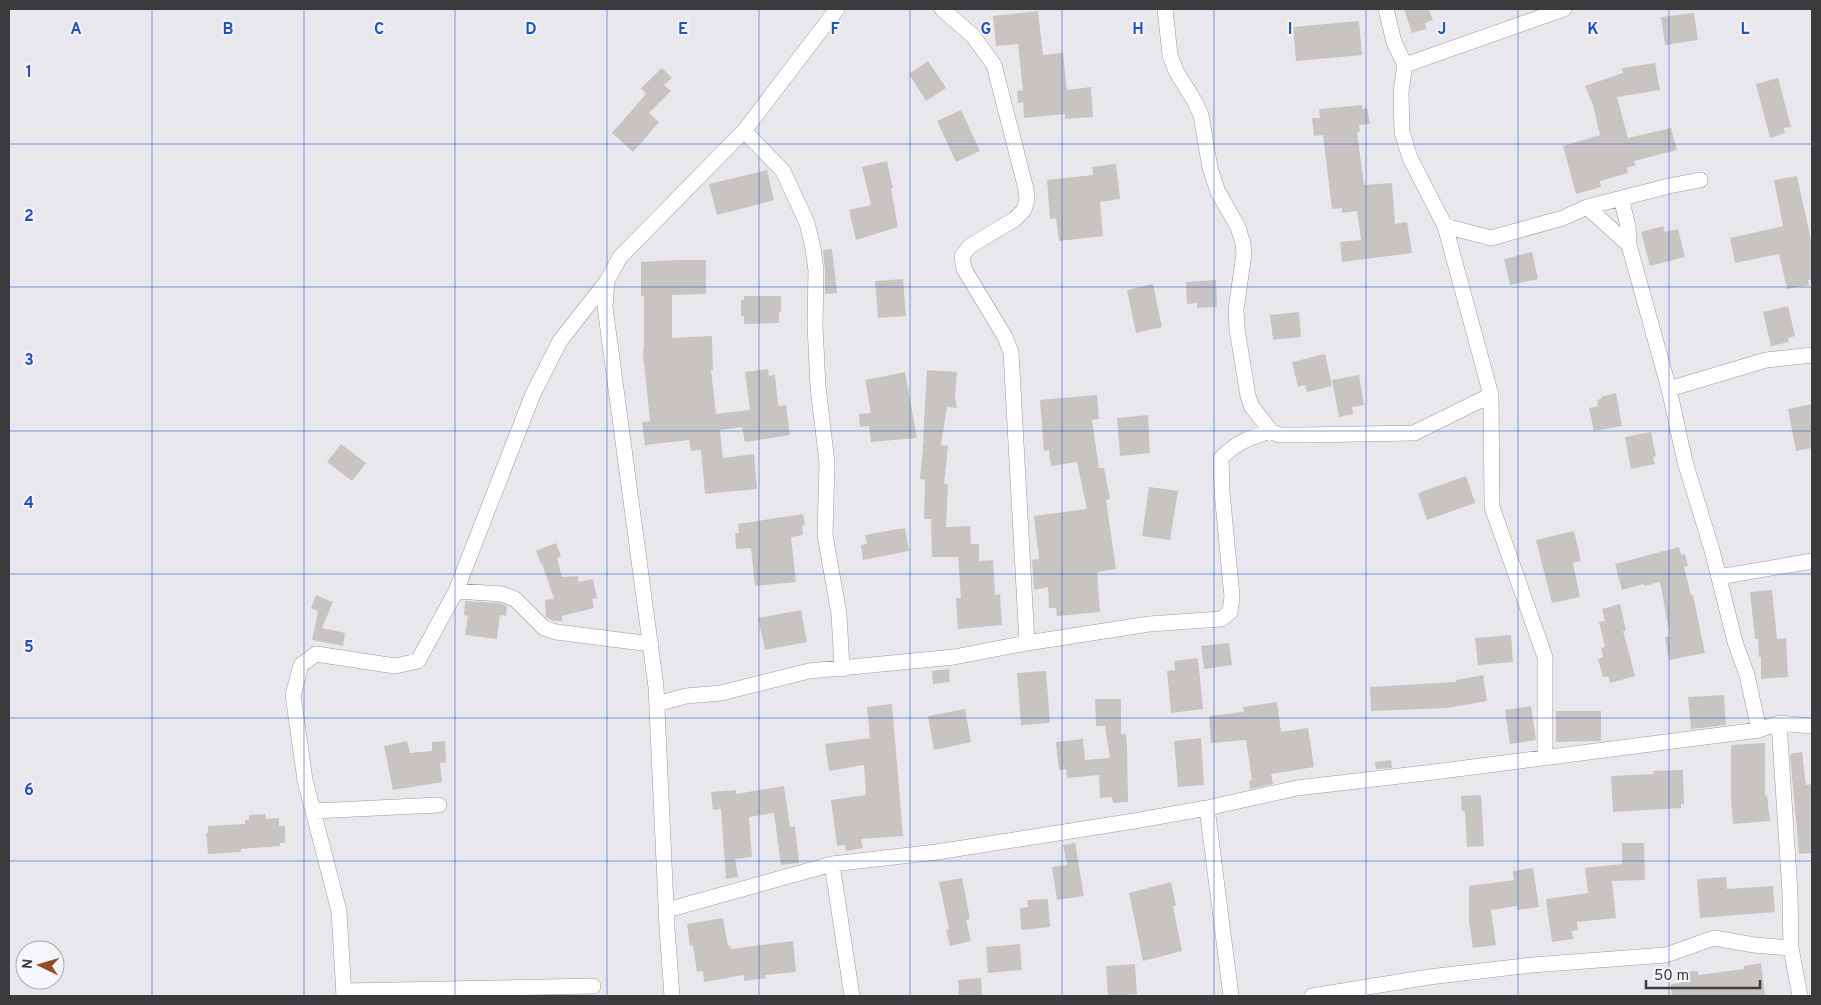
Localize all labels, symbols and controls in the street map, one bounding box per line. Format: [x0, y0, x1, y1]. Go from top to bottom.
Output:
text: A [70, 20, 82, 40]
text: B [222, 20, 234, 40]
text: C [374, 20, 384, 40]
text: D [525, 20, 537, 40]
text: E [678, 20, 688, 40]
text: F [830, 20, 840, 40]
text: G [981, 20, 991, 40]
text: H [1132, 20, 1144, 40]
text: I [1288, 20, 1292, 40]
text: J [1438, 20, 1446, 40]
text: K [1587, 20, 1599, 40]
text: L [1740, 20, 1750, 40]
text: 1 [26, 63, 32, 83]
text: 2 [24, 207, 34, 227]
text: 3 [24, 351, 34, 371]
text: 4 [24, 494, 34, 514]
text: 5 [24, 638, 34, 658]
text: 6 [24, 781, 34, 801]
north arrow [15, 940, 65, 990]
text: N [20, 958, 37, 970]
scale bar [1646, 958, 1760, 990]
text: 50 m [1654, 967, 1689, 986]

